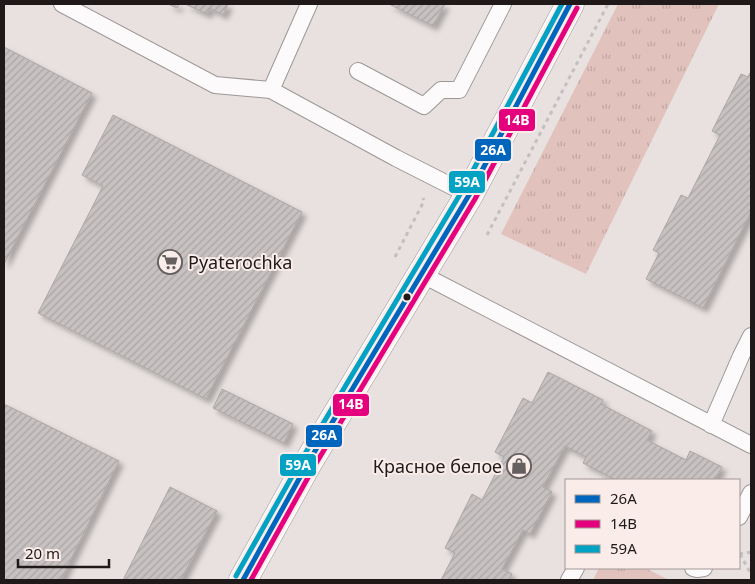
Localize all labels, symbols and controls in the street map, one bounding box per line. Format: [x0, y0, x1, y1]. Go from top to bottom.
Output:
line badge: 14В [498, 108, 536, 132]
text: 14В [504, 110, 530, 129]
line badge: 26А [474, 138, 512, 162]
text: 26А [480, 140, 506, 159]
line badge: 59А [448, 170, 486, 194]
text: 59А [454, 172, 480, 191]
supermarket icon: Pyaterochka [157, 249, 183, 275]
place label: Pyaterochka [188, 250, 292, 274]
unlabelled marker [402, 292, 412, 302]
line badge: 14В [332, 393, 370, 417]
text: 14В [338, 394, 364, 413]
line badge: 26А [305, 424, 343, 448]
text: 26А [311, 425, 337, 444]
line badge: 59А [279, 453, 317, 477]
shop icon: Красное белое [506, 453, 532, 479]
place label: Красное белое [373, 454, 502, 478]
text: 59А [285, 455, 311, 474]
legend [565, 479, 740, 569]
text: 26А [610, 488, 637, 508]
text: 14В [610, 513, 637, 533]
scale bar [18, 536, 109, 568]
text: 59А [610, 538, 637, 558]
text: 20 m [25, 543, 60, 563]

